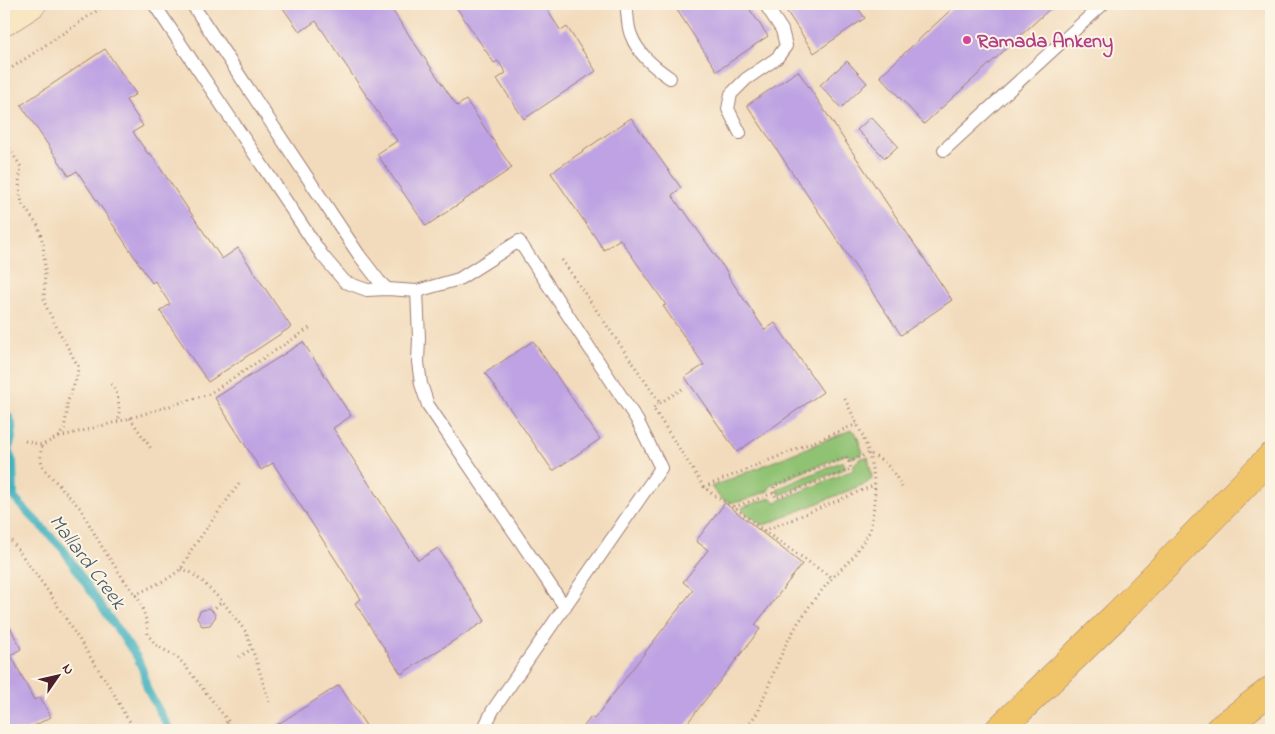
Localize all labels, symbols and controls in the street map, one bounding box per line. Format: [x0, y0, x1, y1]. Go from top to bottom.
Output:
place label: Ramada Ankeny [977, 28, 1113, 58]
marker: Ramada Ankeny [961, 34, 973, 46]
water label: Mallard Creek [41, 508, 133, 617]
north arrow [32, 652, 82, 702]
text: N [56, 660, 79, 679]

